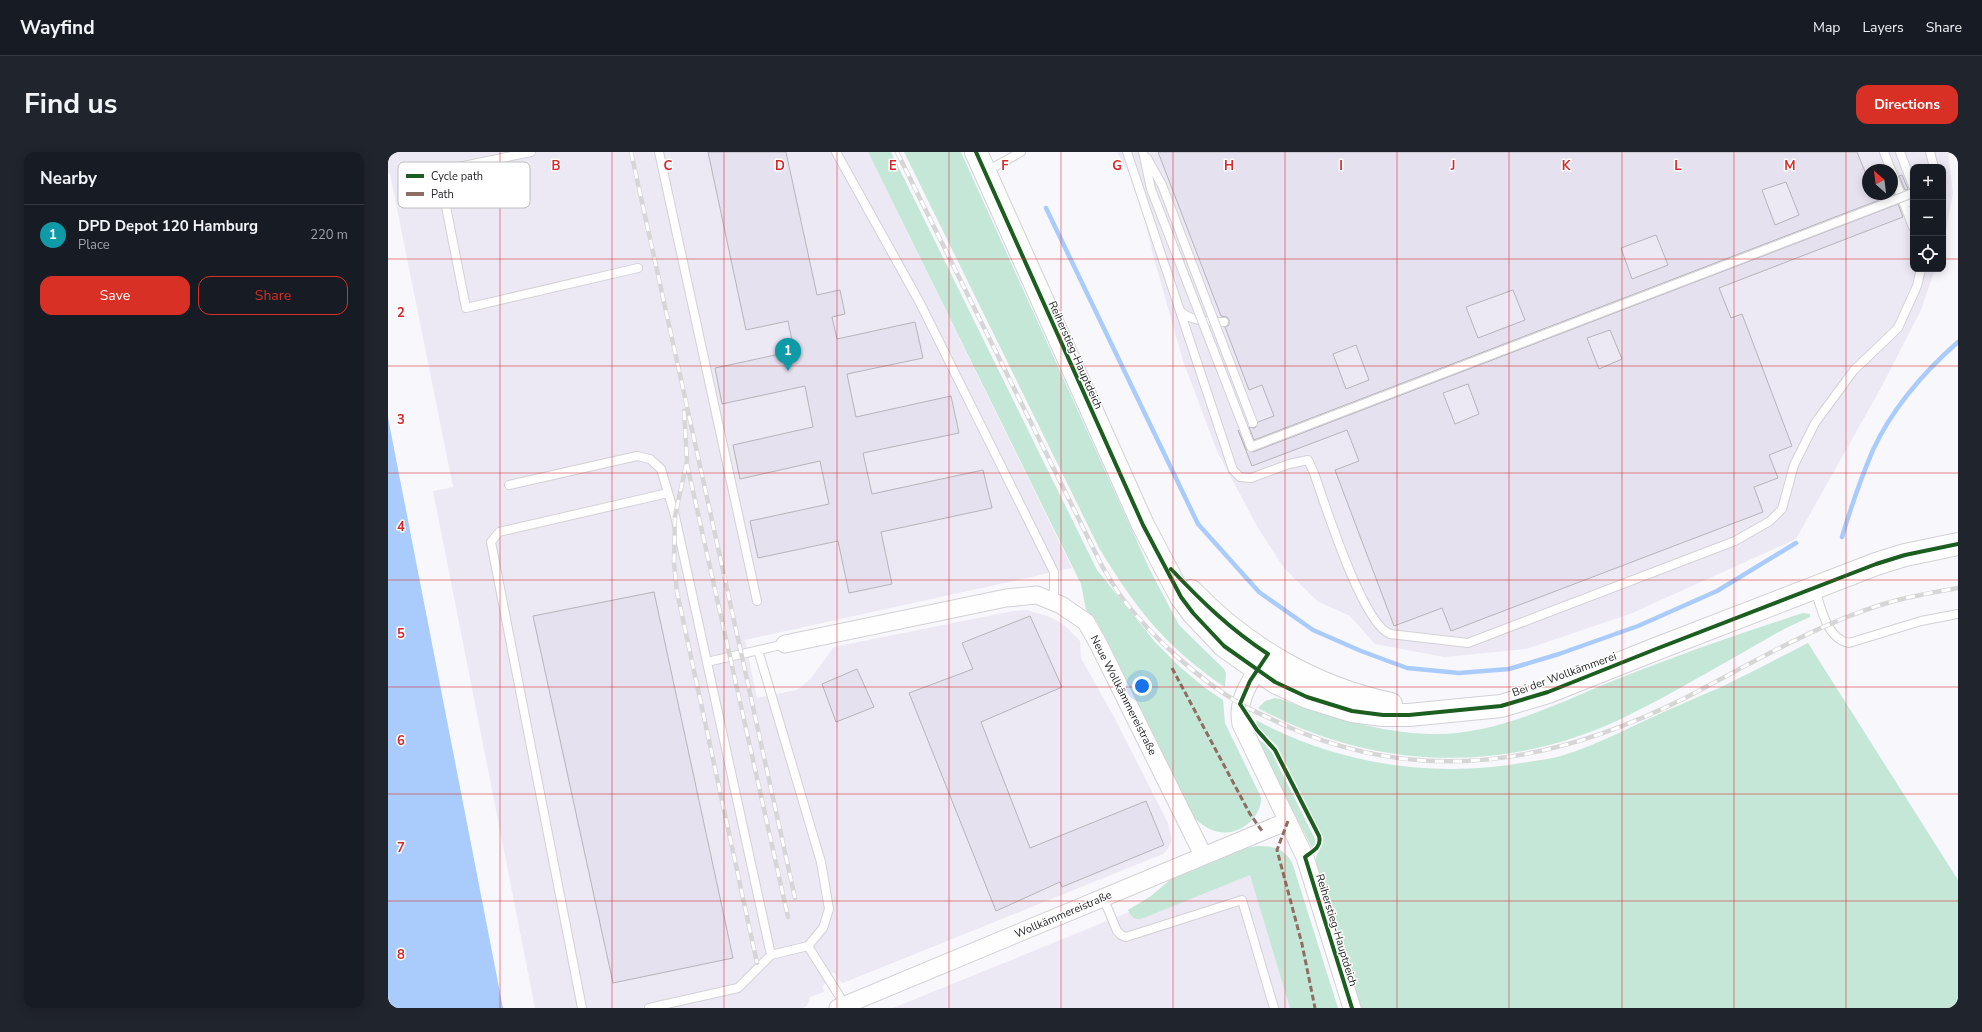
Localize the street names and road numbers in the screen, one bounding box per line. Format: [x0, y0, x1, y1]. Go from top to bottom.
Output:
street label: Reiherstieg-Hauptdeich [1045, 299, 1106, 412]
street label: Neue Wollkämmereistraße [1087, 633, 1160, 758]
street label: Bei der Wollkämmerei [1510, 649, 1618, 700]
street label: Reiherstieg-Hauptdeich [1312, 872, 1361, 988]
street label: Wollkämmereistraße [1013, 887, 1114, 942]

